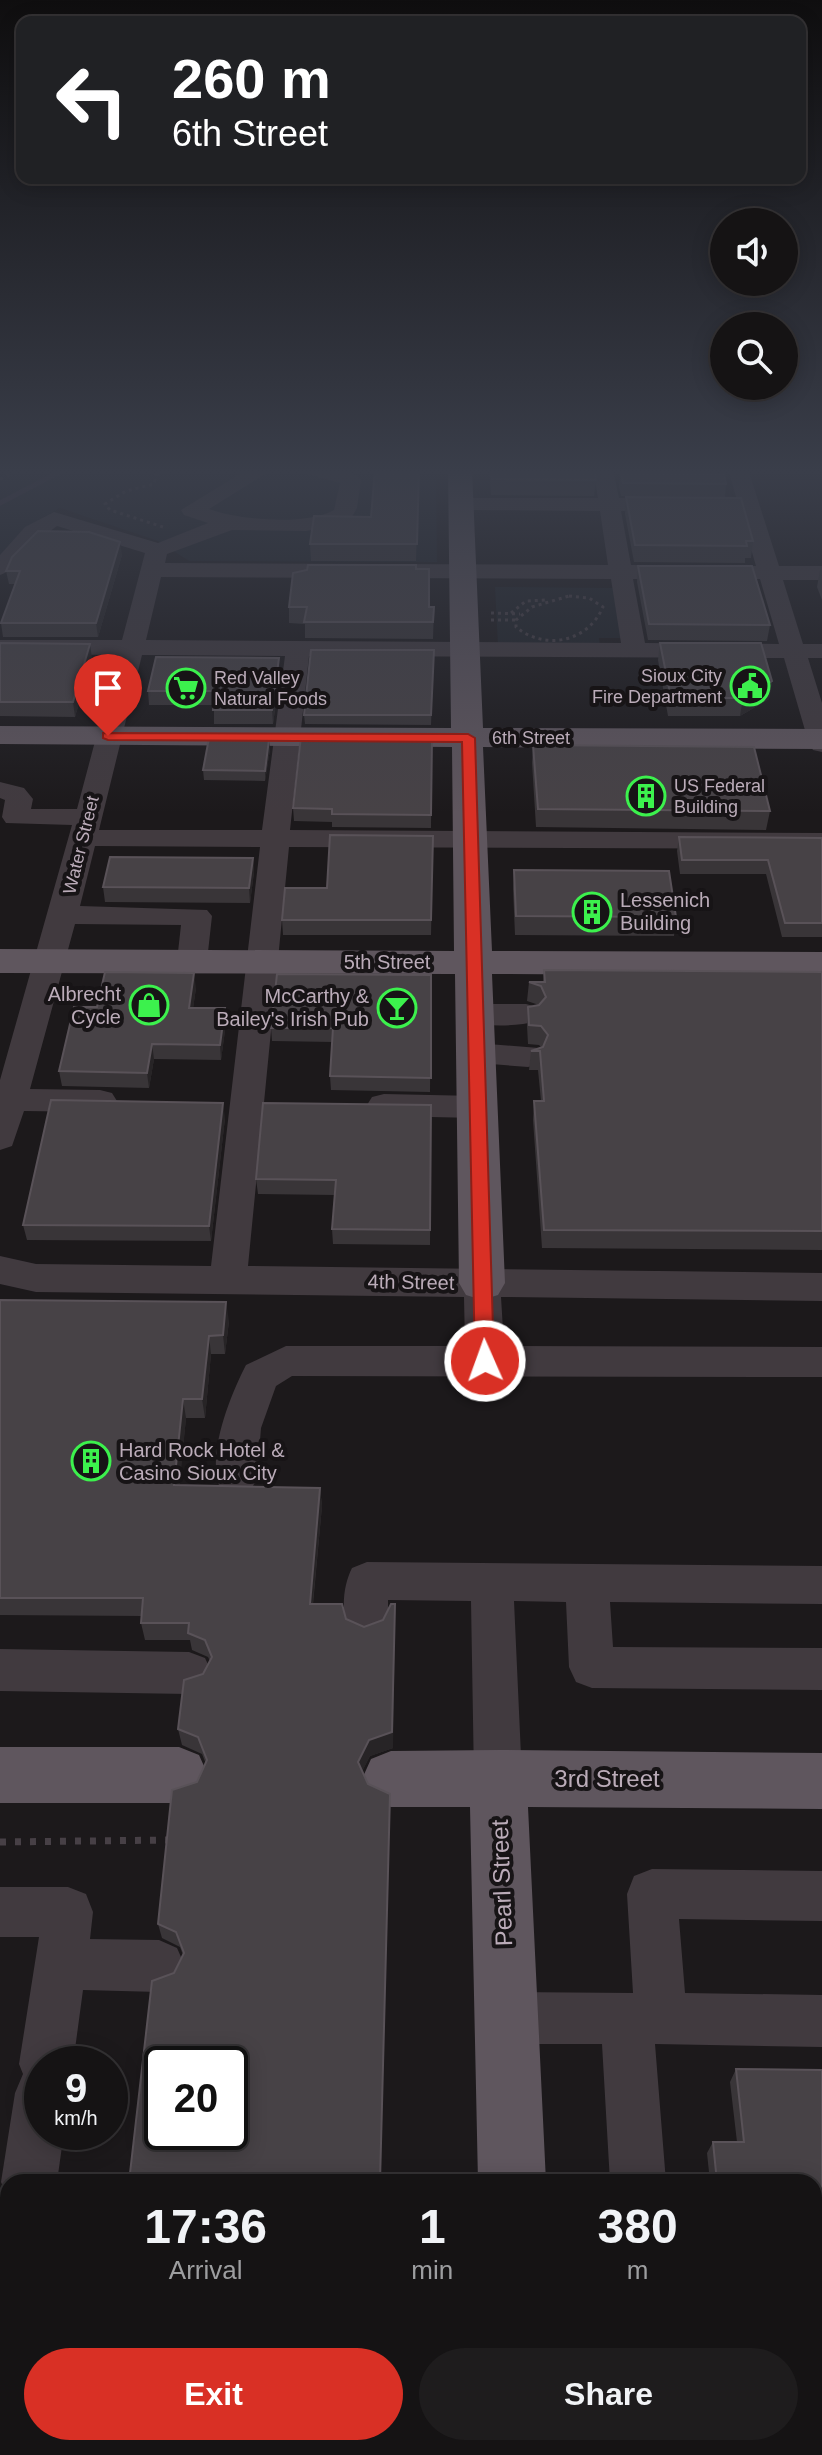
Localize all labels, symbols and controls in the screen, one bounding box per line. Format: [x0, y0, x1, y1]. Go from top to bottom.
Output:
text: 260 m [172, 47, 331, 110]
icon: left [40, 48, 144, 152]
text: 6th Street [172, 113, 328, 154]
map controls [710, 208, 798, 400]
button: sound [710, 208, 798, 296]
button: search [710, 312, 798, 400]
pin [74, 654, 142, 736]
public building icon: Sioux City Fire Department [729, 665, 771, 707]
icon: arrive [86, 666, 130, 710]
place label: Sioux City Fire Department [592, 666, 722, 707]
supermarket icon: Red Valley Natural Foods [165, 667, 207, 709]
place label: Red Valley Natural Foods [214, 668, 327, 709]
street label: 6th Street [492, 728, 570, 748]
building icon: US Federal Building [625, 775, 667, 817]
place label: US Federal Building [674, 776, 765, 817]
street label: Water Street [59, 794, 103, 896]
place label: Lessenich Building [620, 889, 710, 934]
building icon: Lessenich Building [571, 891, 613, 933]
street label: 5th Street [344, 951, 431, 973]
place label: Albrecht Cycle [48, 983, 121, 1028]
shop icon: Albrecht Cycle [128, 984, 170, 1026]
place label: McCarthy & Bailey's Irish Pub [216, 985, 370, 1030]
bar icon: McCarthy & Bailey's Irish Pub [376, 987, 418, 1029]
street label: 4th Street [367, 1270, 455, 1294]
position arrow [443, 1319, 527, 1403]
place label: Hard Rock Hotel & Casino Sioux City [119, 1439, 285, 1484]
building icon: Hard Rock Hotel & Casino Sioux City [70, 1440, 112, 1482]
street label: 3rd Street [554, 1765, 660, 1792]
street label: Pearl Street [486, 1819, 517, 1947]
speed limit sign: 20 [144, 2046, 248, 2150]
text: 9 [65, 2066, 87, 2110]
text: km/h [54, 2107, 98, 2129]
text: 17:36 [144, 2200, 267, 2253]
text: 1 [419, 2200, 446, 2253]
text: 380 [598, 2200, 678, 2253]
text: Arrival [169, 2255, 243, 2285]
text: min [411, 2255, 453, 2285]
text: m [627, 2255, 648, 2285]
button: Exit [24, 2348, 403, 2440]
button: Share [419, 2348, 798, 2440]

